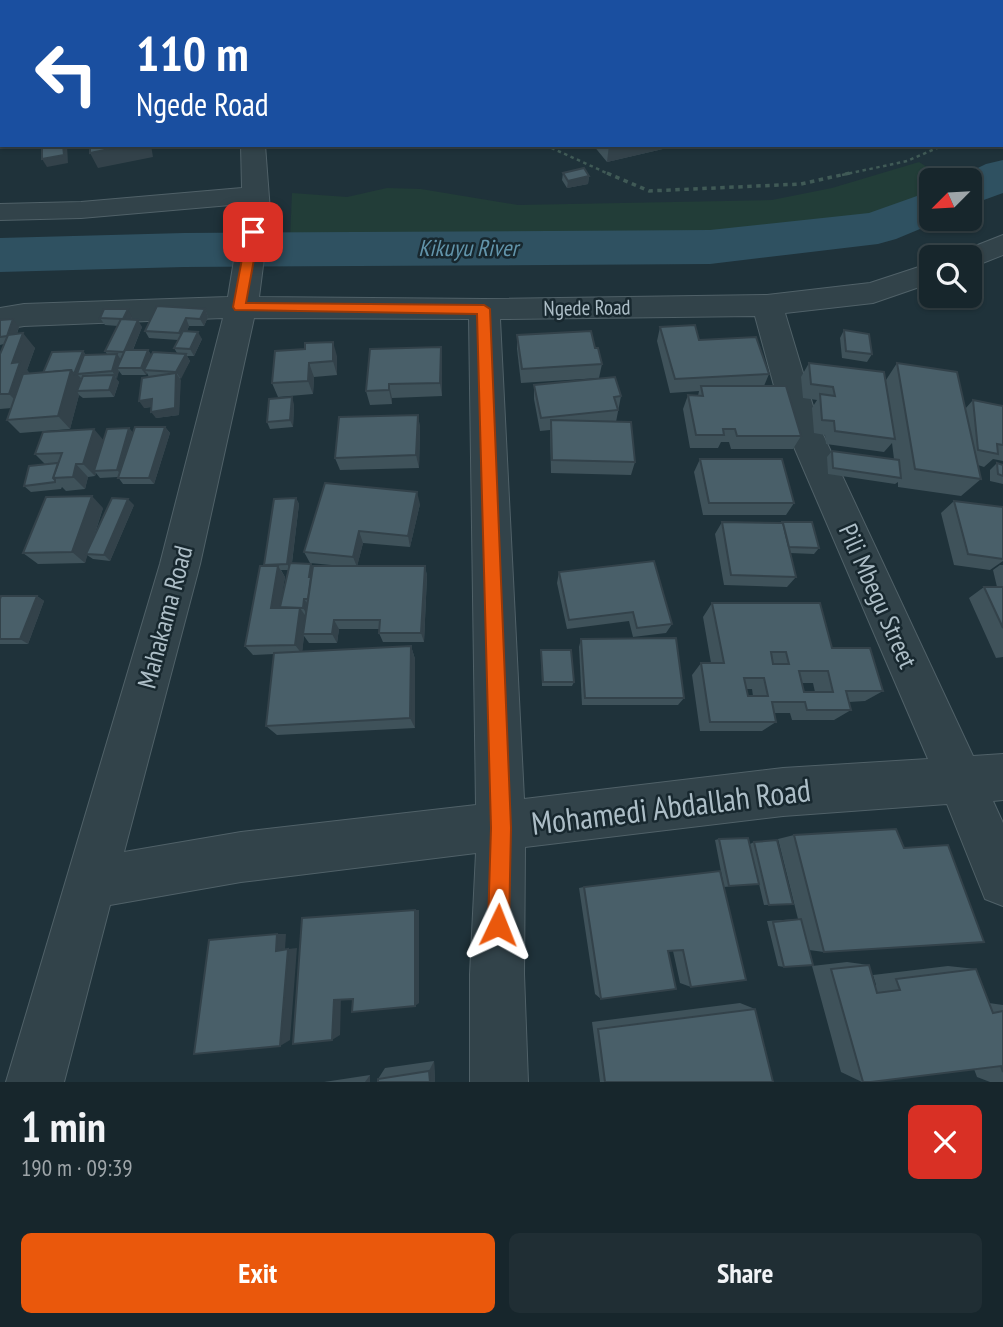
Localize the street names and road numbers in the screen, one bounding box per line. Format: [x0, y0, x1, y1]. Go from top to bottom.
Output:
street label: Ngede Road [543, 293, 631, 322]
street label: Pili Mbegu Street [832, 518, 925, 673]
street label: Mahakama Road [130, 542, 199, 692]
street label: Mohamedi Abdallah Road [529, 768, 813, 844]

